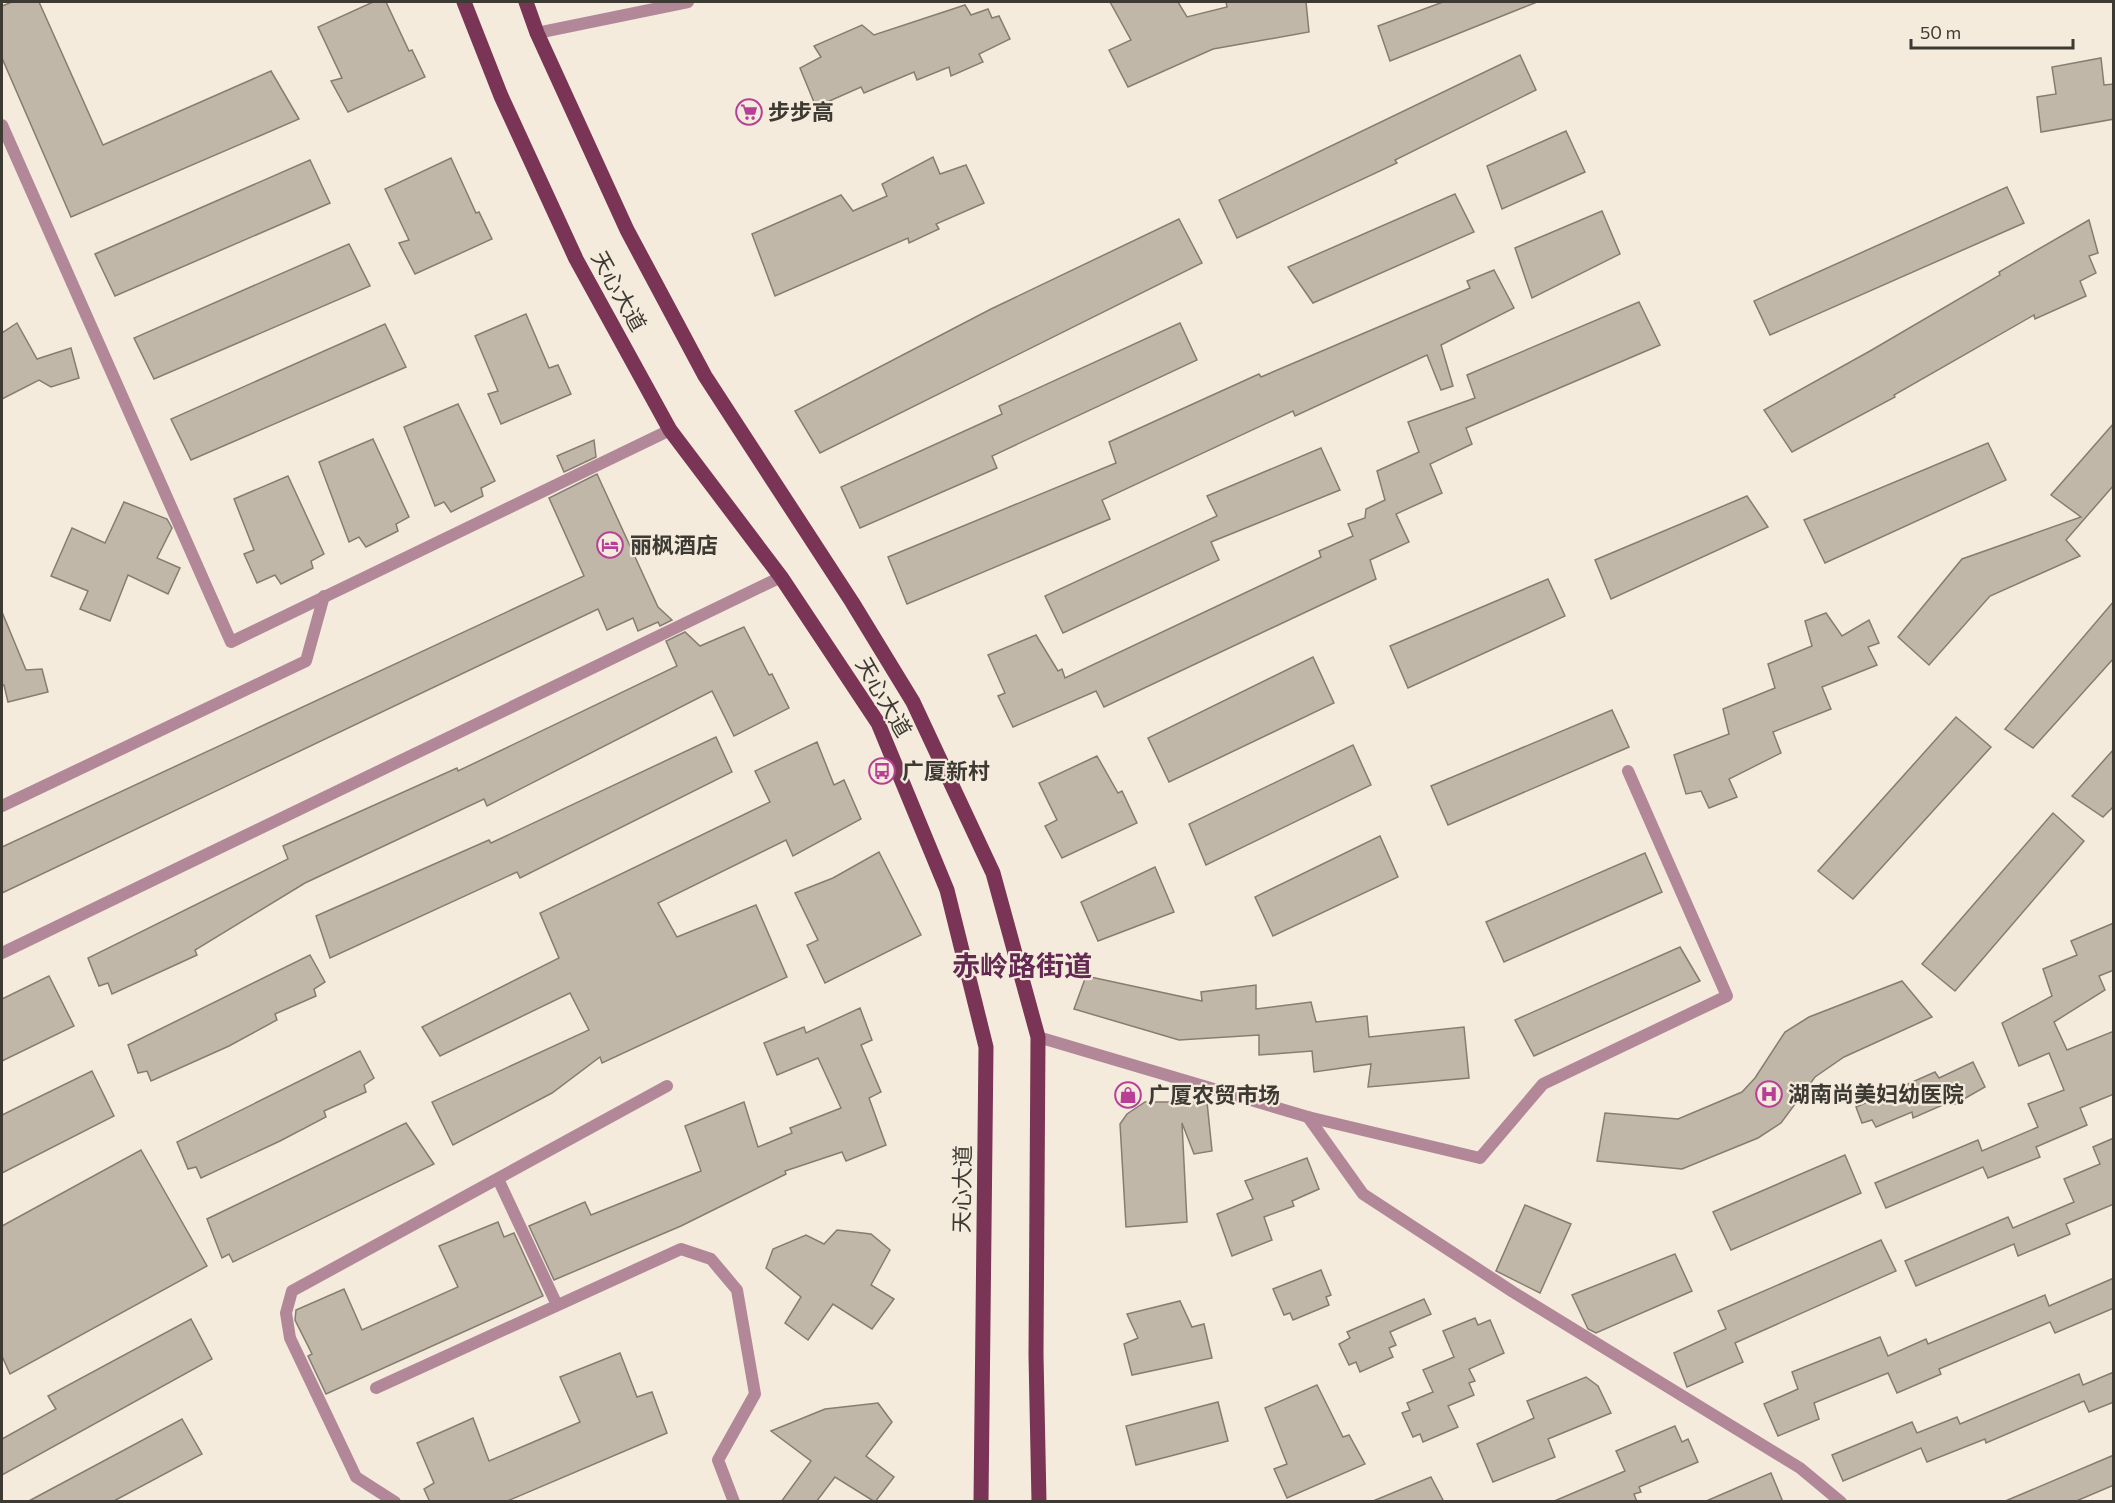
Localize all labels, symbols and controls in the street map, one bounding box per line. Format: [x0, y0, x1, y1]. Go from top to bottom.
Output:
scale bar [1911, 12, 2073, 50]
text: 50 m [1920, 21, 1961, 43]
supermarket icon: 步步高 [734, 97, 764, 127]
place label: 步步高 [768, 98, 834, 125]
street label: 天心大道 [586, 246, 653, 336]
hotel icon: 丽枫酒店 [595, 530, 625, 560]
place label: 丽枫酒店 [630, 531, 718, 558]
street label: 天心大道 [851, 652, 918, 742]
bus stop icon: 广厦新村 [867, 756, 897, 786]
place label: 广厦新村 [902, 757, 990, 784]
district label: 赤岭路街道 [952, 948, 1092, 982]
hospital icon: 湖南尚美妇幼医院 [1754, 1079, 1784, 1109]
shop icon: 广厦农贸市场 [1113, 1080, 1143, 1110]
place label: 湖南尚美妇幼医院 [1788, 1080, 1964, 1107]
place label: 广厦农贸市场 [1148, 1081, 1280, 1108]
street label: 天心大道 [947, 1145, 976, 1233]

